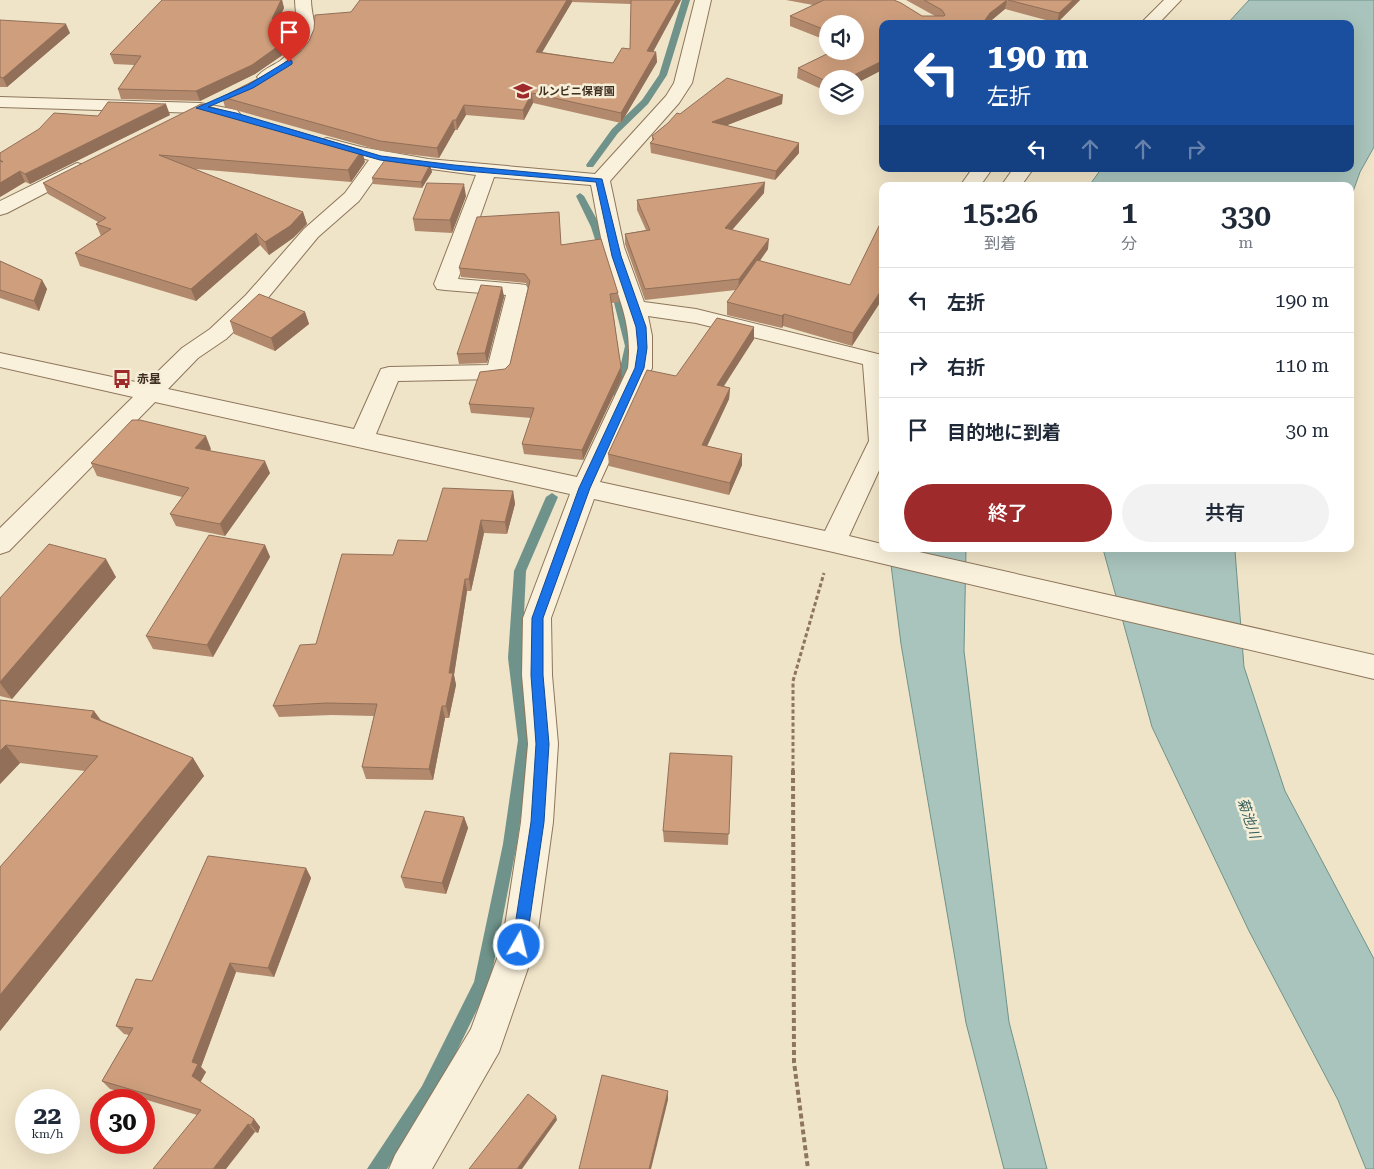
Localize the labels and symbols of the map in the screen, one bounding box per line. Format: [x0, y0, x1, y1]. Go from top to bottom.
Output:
pin [268, 11, 310, 62]
school or university icon: ルンビニ保育園 [512, 80, 534, 102]
place label: ルンビニ保育園 [538, 85, 615, 98]
bus stop icon: 赤星 [111, 368, 133, 390]
place label: 赤星 [137, 372, 161, 386]
water label: 菊池川 [1235, 796, 1264, 842]
position arrow [492, 918, 544, 970]
speed limit sign: 30 [90, 1089, 155, 1154]

